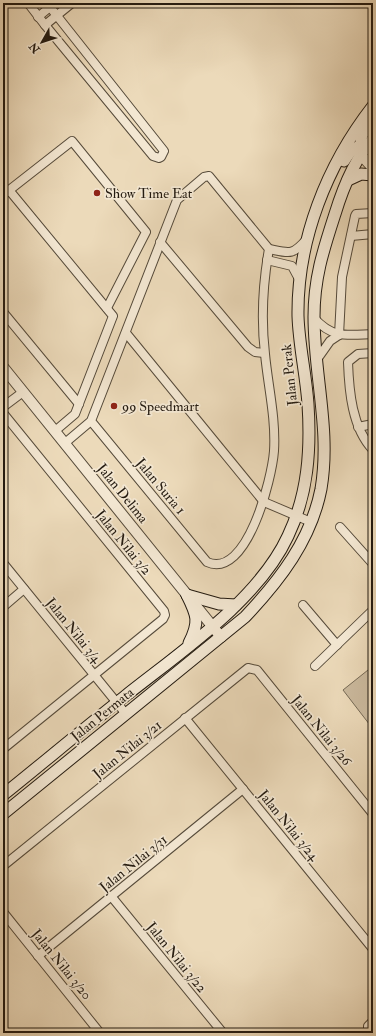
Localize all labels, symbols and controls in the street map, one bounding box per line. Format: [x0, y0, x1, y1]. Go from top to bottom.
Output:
north arrow [22, 22, 62, 62]
text: N [26, 39, 43, 57]
place label: Show Time Eat [105, 185, 193, 202]
marker: Show Time Eat [92, 188, 102, 198]
street label: Jalan Perak [278, 343, 301, 408]
place label: 99 Speedmart [121, 398, 200, 416]
marker: 99 Speedmart [109, 401, 119, 411]
street label: Jalan Suria 1 [132, 454, 189, 518]
street label: Jalan Delima [93, 459, 152, 527]
street label: Jalan Nilai 3/2 [92, 506, 155, 578]
street label: Jalan Nilai 3/4 [42, 593, 106, 667]
street label: Jalan Permata [66, 684, 138, 746]
street label: Jalan Nilai 3/26 [287, 691, 356, 770]
street label: Jalan Nilai 3/21 [89, 716, 165, 783]
street label: Jalan Nilai 3/24 [254, 786, 323, 865]
street label: Jalan Nilai 3/31 [95, 831, 171, 896]
street label: Jalan Nilai 3/22 [142, 918, 210, 996]
street label: Jalan Nilai 3/20 [27, 925, 95, 1003]

